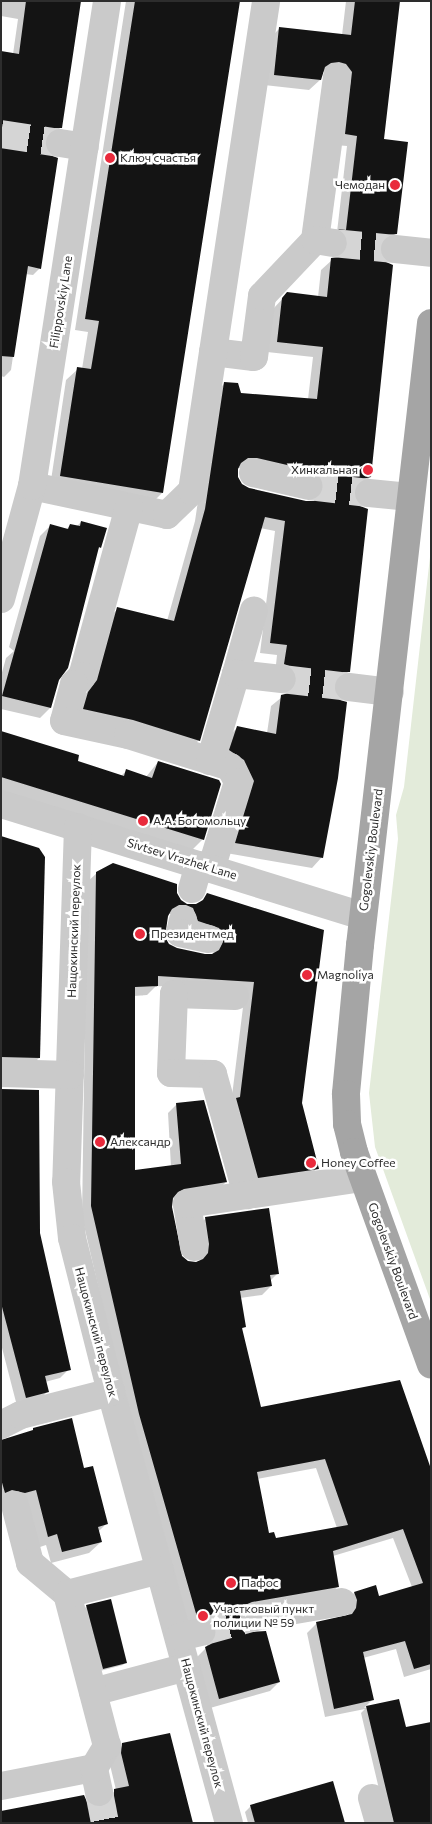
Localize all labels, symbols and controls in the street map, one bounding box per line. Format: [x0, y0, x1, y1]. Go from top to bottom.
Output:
place label: Ключ счастья [120, 151, 196, 165]
marker: Ключ счастья [104, 152, 116, 164]
place label: Чемодан [335, 178, 385, 192]
marker: Чемодан [389, 179, 401, 191]
street label: Filippovskiy Lane [47, 255, 75, 349]
place label: Хинкальная [291, 463, 358, 477]
marker: Хинкальная [362, 464, 374, 476]
street label: Gogolevskiy Boulevard [356, 788, 386, 912]
place label: А.А. Богомольцу [153, 814, 246, 828]
marker: А.А. Богомольцу [137, 815, 149, 827]
street label: Sivtsev Vrazhek Lane [125, 835, 239, 883]
street label: Нащокинский переулок [64, 864, 84, 998]
marker: Президентмед [133, 927, 147, 941]
place label: Президентмед [151, 927, 234, 941]
place label: Magnoliya [317, 968, 374, 982]
marker: Magnoliya [301, 969, 313, 981]
place label: Александр [110, 1135, 171, 1149]
marker: Александр [94, 1136, 106, 1148]
place label: Honey Coffee [321, 1156, 396, 1170]
marker: Honey Coffee [305, 1157, 317, 1169]
street label: Gogolevskiy Boulevard [365, 1201, 421, 1321]
street label: Нащокинский переулок [72, 1266, 120, 1398]
place label: Пафос [241, 1576, 279, 1590]
marker: Пафос [225, 1577, 237, 1589]
place label: Участковый пункт полиции № 59 [213, 1602, 314, 1630]
marker: Участковый пункт полиции № 59 [197, 1610, 209, 1622]
street label: Нащокинский переулок [178, 1657, 226, 1789]

